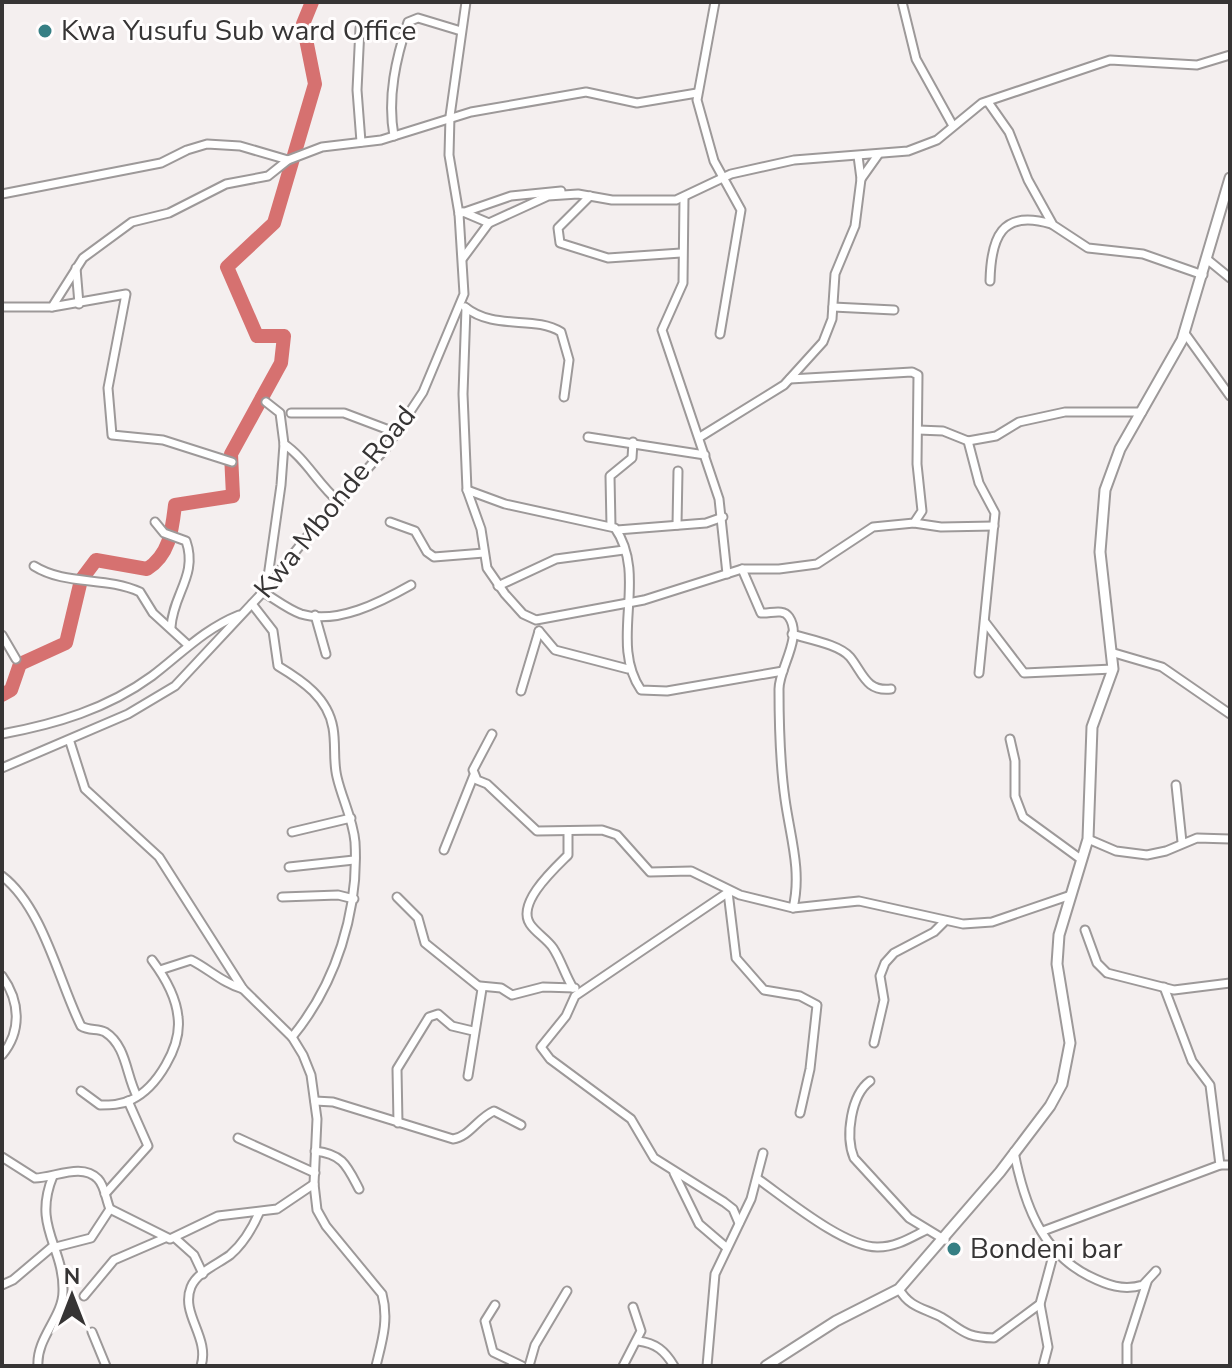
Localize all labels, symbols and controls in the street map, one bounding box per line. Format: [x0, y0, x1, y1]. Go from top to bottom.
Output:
place label: Kwa Yusufu Sub ward Office [61, 12, 416, 50]
marker: Kwa Yusufu Sub ward Office [36, 22, 54, 40]
street label: Kwa Mbonde Road [246, 398, 424, 606]
place label: Bondeni bar [970, 1230, 1122, 1268]
marker: Bondeni bar [945, 1240, 963, 1258]
north arrow [32, 1256, 112, 1336]
text: N [64, 1262, 80, 1292]

